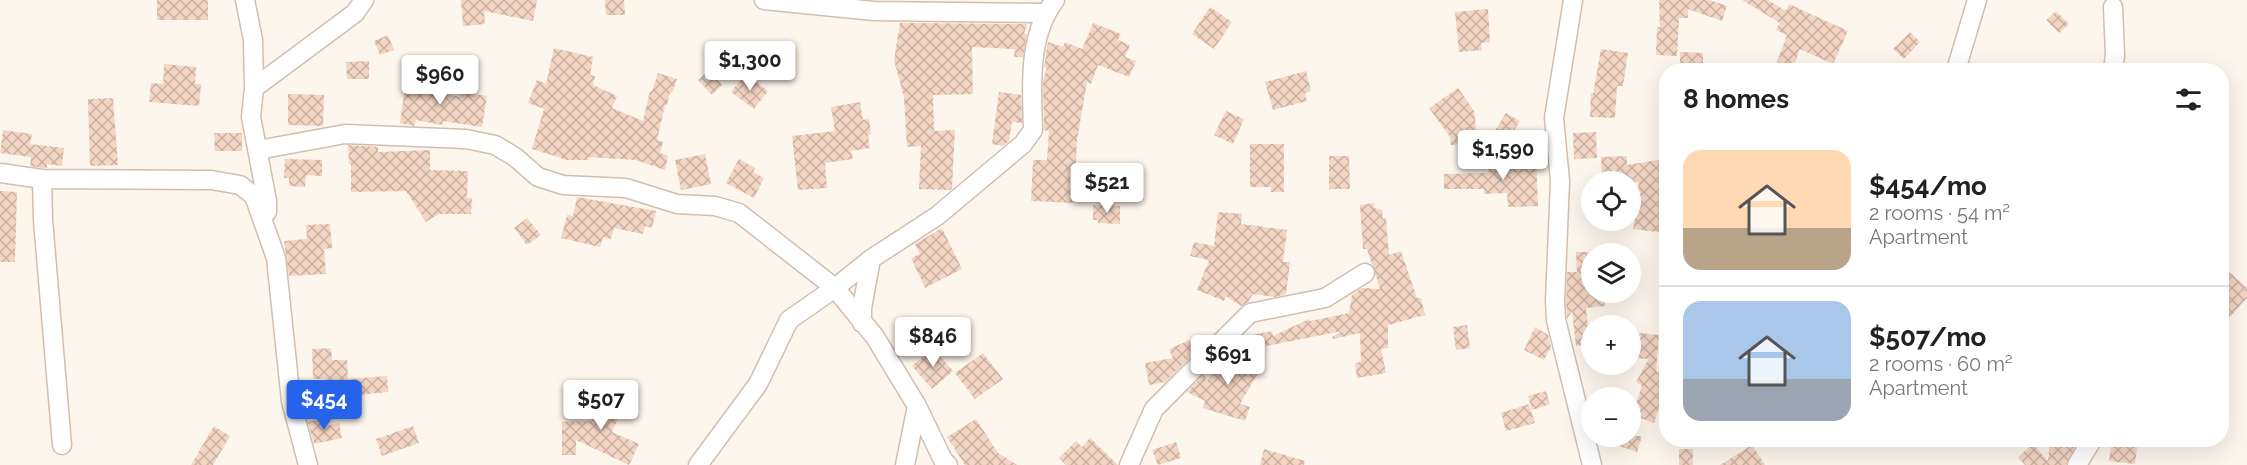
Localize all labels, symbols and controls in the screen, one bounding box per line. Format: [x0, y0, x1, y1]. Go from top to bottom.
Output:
pin: $1,300 [701, 41, 799, 92]
text: $1,300 [719, 48, 781, 72]
pin: $960 [404, 55, 476, 106]
text: $960 [416, 62, 464, 86]
icon: filters [2172, 83, 2205, 116]
text: 8 homes [1683, 84, 1789, 114]
pin: $1,590 [1454, 130, 1552, 181]
text: $1,590 [1472, 137, 1534, 161]
pin: $521 [1071, 163, 1143, 214]
text: $521 [1085, 170, 1129, 194]
map controls [1581, 171, 1641, 447]
button: locate [1581, 171, 1641, 231]
text: $454/mo [1869, 171, 1987, 201]
icon: home [1731, 174, 1803, 246]
text: 2 rooms · 54 m² [1869, 201, 2010, 225]
text: Apartment [1869, 225, 1968, 249]
button: layers [1581, 243, 1641, 303]
button: + [1581, 315, 1641, 375]
pin: $846 [897, 317, 969, 368]
text: $507/mo [1869, 322, 1986, 352]
text: $846 [909, 324, 957, 348]
icon: home [1731, 325, 1803, 397]
pin: $691 [1192, 335, 1264, 386]
text: $691 [1205, 342, 1251, 366]
text: 2 rooms · 60 m² [1869, 352, 2013, 376]
text: Apartment [1869, 376, 1968, 400]
pin: $454 [288, 380, 360, 431]
pin: $507 [565, 380, 637, 431]
text: $454 [301, 387, 347, 411]
text: $507 [577, 387, 625, 411]
button: − [1581, 387, 1641, 447]

